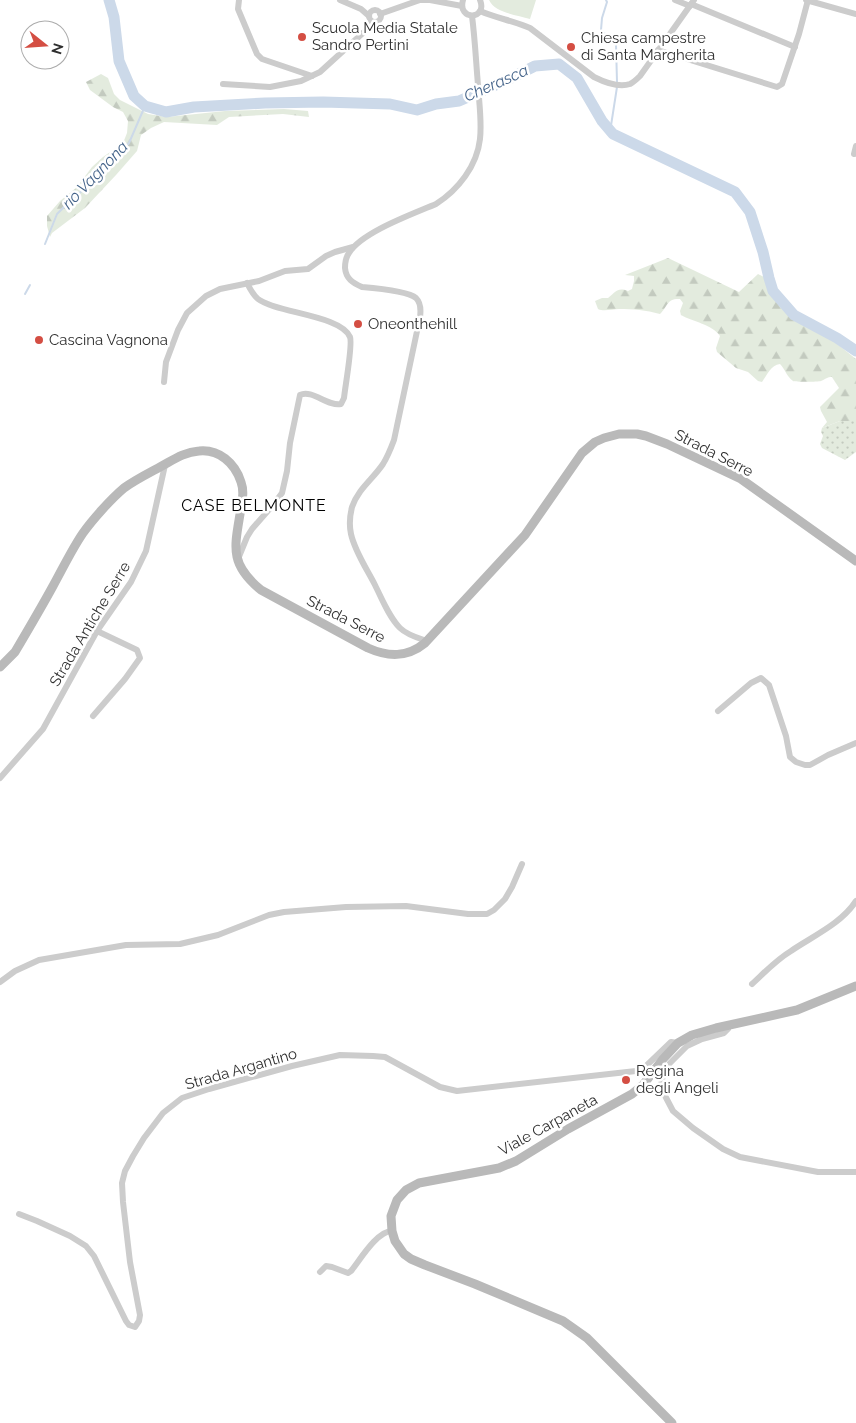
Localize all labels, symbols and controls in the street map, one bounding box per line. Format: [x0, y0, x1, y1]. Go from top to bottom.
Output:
place label: Scuola Media Statale Sandro Pertini [312, 19, 458, 54]
north arrow [20, 20, 70, 70]
place label: Chiesa campestre di Santa Margherita [581, 29, 715, 64]
marker: Scuola Media Statale Sandro Pertini [296, 31, 308, 43]
text: N [48, 41, 67, 56]
marker: Chiesa campestre di Santa Margherita [565, 41, 577, 53]
water label: Cherasca [461, 60, 531, 106]
water label: rio Vagnona [58, 137, 132, 213]
place label: Oneonthehill [368, 315, 458, 333]
marker: Oneonthehill [352, 318, 364, 330]
place label: Cascina Vagnona [49, 331, 168, 349]
marker: Cascina Vagnona [33, 334, 45, 346]
street label: Strada Serre [672, 426, 756, 481]
district label: CASE BELMONTE [181, 496, 327, 515]
street label: Strada Antiche Serre [46, 558, 134, 689]
street label: Strada Serre [304, 592, 388, 647]
street label: Strada Argantino [183, 1044, 299, 1094]
place label: Regina degli Angeli [636, 1062, 718, 1097]
marker: Regina degli Angeli [620, 1074, 632, 1086]
street label: Viale Carpaneta [495, 1090, 601, 1160]

